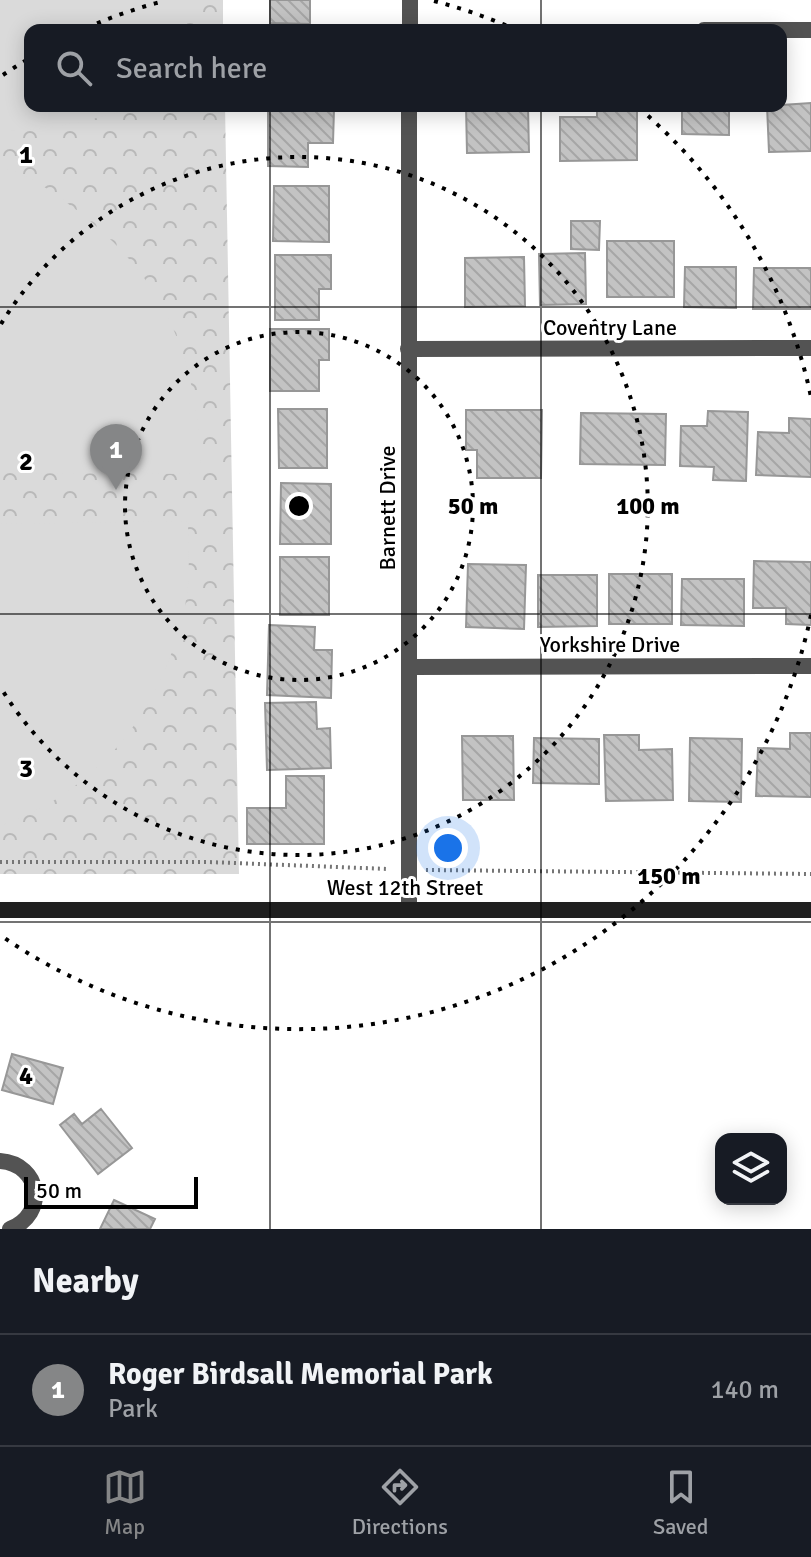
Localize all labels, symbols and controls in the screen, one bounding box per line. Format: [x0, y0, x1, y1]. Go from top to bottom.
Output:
search box [24, 24, 787, 112]
icon: search [52, 46, 96, 90]
text: Search here [116, 50, 267, 87]
text: 1 [19, 139, 33, 171]
street label: Coventry Lane [543, 314, 677, 341]
pin: 1 [90, 424, 142, 490]
street label: Barnett Drive [374, 445, 401, 571]
text: 2 [19, 446, 33, 478]
text: 50 m [448, 491, 498, 521]
text: 100 m [616, 491, 680, 521]
centre of rings [285, 492, 313, 520]
street label: Yorkshire Drive [540, 631, 680, 658]
text: 3 [19, 753, 33, 785]
your location [428, 828, 468, 868]
text: 150 m [637, 861, 701, 891]
street label: West 12th Street [327, 874, 484, 901]
text: 4 [19, 1060, 33, 1092]
map controls [715, 1133, 787, 1205]
button: layers [715, 1133, 787, 1205]
scale bar [24, 1173, 198, 1209]
text: 50 m [36, 1177, 82, 1204]
text: Nearby [32, 1260, 139, 1302]
text: Roger Birdsall Memorial Park [108, 1356, 493, 1393]
text: 1 [51, 1374, 65, 1406]
text: 140 m [710, 1374, 779, 1406]
text: Park [108, 1393, 158, 1425]
tab: Map [103, 1465, 147, 1540]
tab: Directions [352, 1465, 448, 1540]
tab: Saved [653, 1465, 708, 1540]

